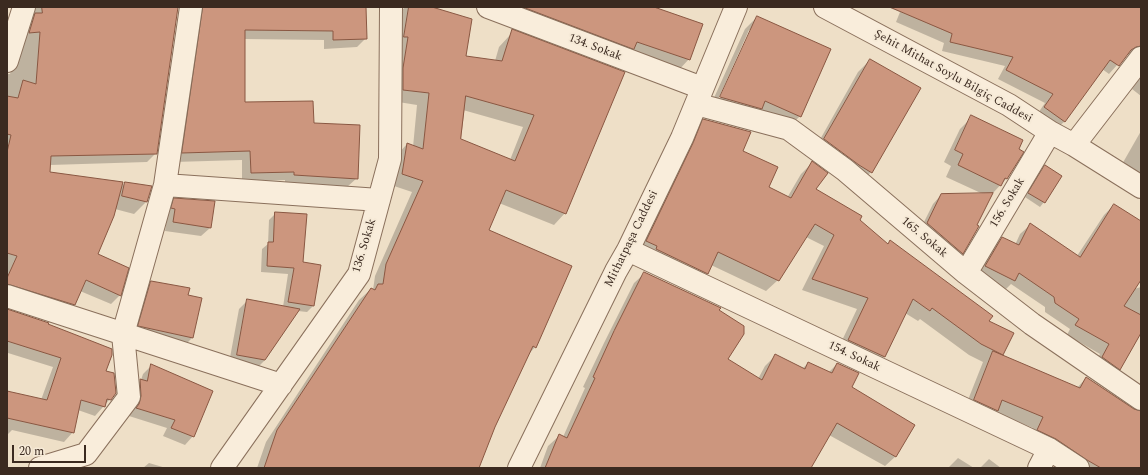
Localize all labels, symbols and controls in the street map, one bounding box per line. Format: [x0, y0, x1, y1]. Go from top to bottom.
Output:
street label: Şehit Mithat Soylu Bilgiç Caddesi [871, 27, 1035, 127]
street label: 134. Sokak [566, 31, 624, 65]
street label: 156. Sokak [987, 175, 1029, 231]
street label: Mithatpaşa Caddesi [602, 188, 662, 290]
street label: 165. Sokak [898, 214, 950, 262]
street label: 136. Sokak [350, 217, 380, 275]
street label: 154. Sokak [826, 339, 882, 375]
scale bar [14, 437, 88, 463]
text: 20 m [19, 442, 44, 461]

